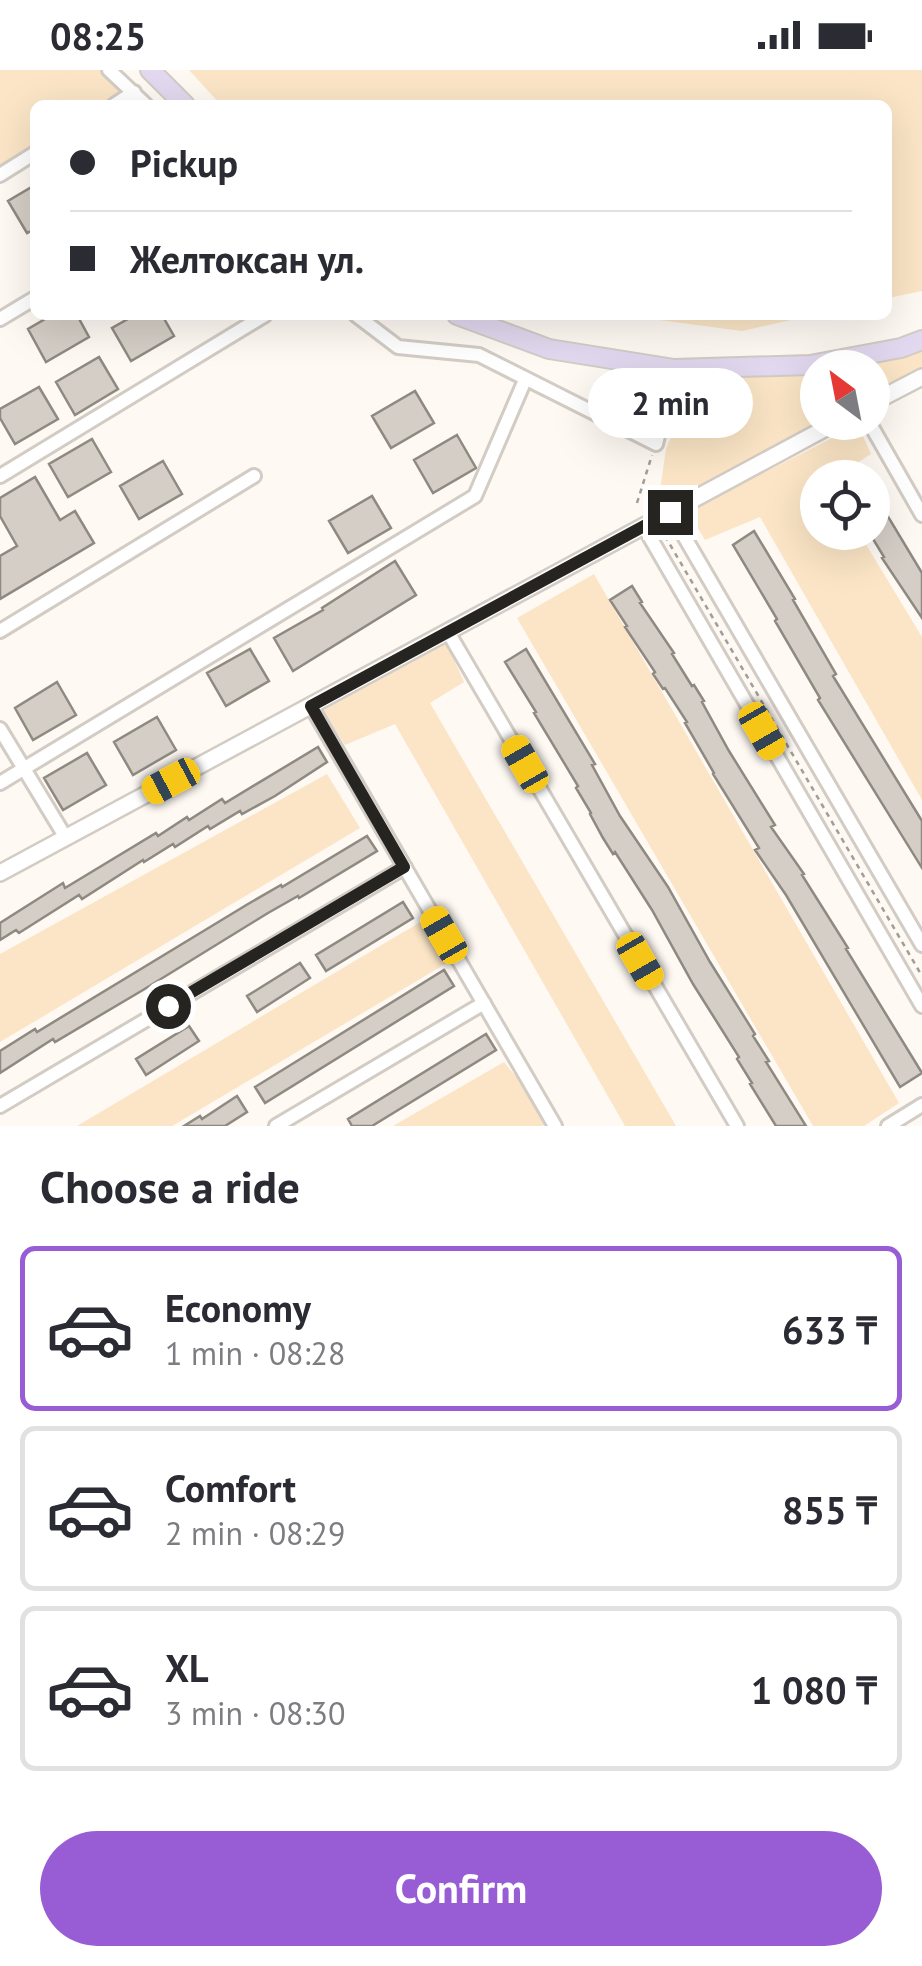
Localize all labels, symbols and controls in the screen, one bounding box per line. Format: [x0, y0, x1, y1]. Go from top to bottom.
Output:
text: 08:25 [50, 11, 146, 60]
text: Pickup [130, 138, 238, 187]
text: Желтоксан ул. [130, 234, 364, 283]
north arrow [800, 350, 890, 440]
map controls [800, 350, 890, 550]
callout: 2 min [588, 367, 752, 437]
text: 2 min [631, 382, 710, 424]
button: locate [800, 460, 890, 550]
route end [648, 490, 693, 535]
car [734, 698, 790, 764]
car [497, 731, 553, 797]
car [137, 754, 205, 808]
car [416, 902, 472, 968]
car [612, 928, 668, 994]
route start [146, 984, 191, 1029]
text: Choose a ride [40, 1157, 300, 1215]
text: Economy [165, 1283, 311, 1332]
icon: car [45, 1284, 135, 1374]
text: 633 ₸ [782, 1305, 877, 1354]
text: 1 min · 08:28 [165, 1332, 345, 1374]
text: Comfort [165, 1463, 296, 1512]
icon: car [45, 1464, 135, 1554]
text: 855 ₸ [782, 1485, 877, 1534]
text: 2 min · 08:29 [165, 1512, 345, 1554]
text: XL [165, 1643, 209, 1692]
icon: car [45, 1644, 135, 1734]
text: 1 080 ₸ [751, 1665, 877, 1714]
text: 3 min · 08:30 [165, 1692, 345, 1734]
button: Confirm [40, 1831, 882, 1946]

